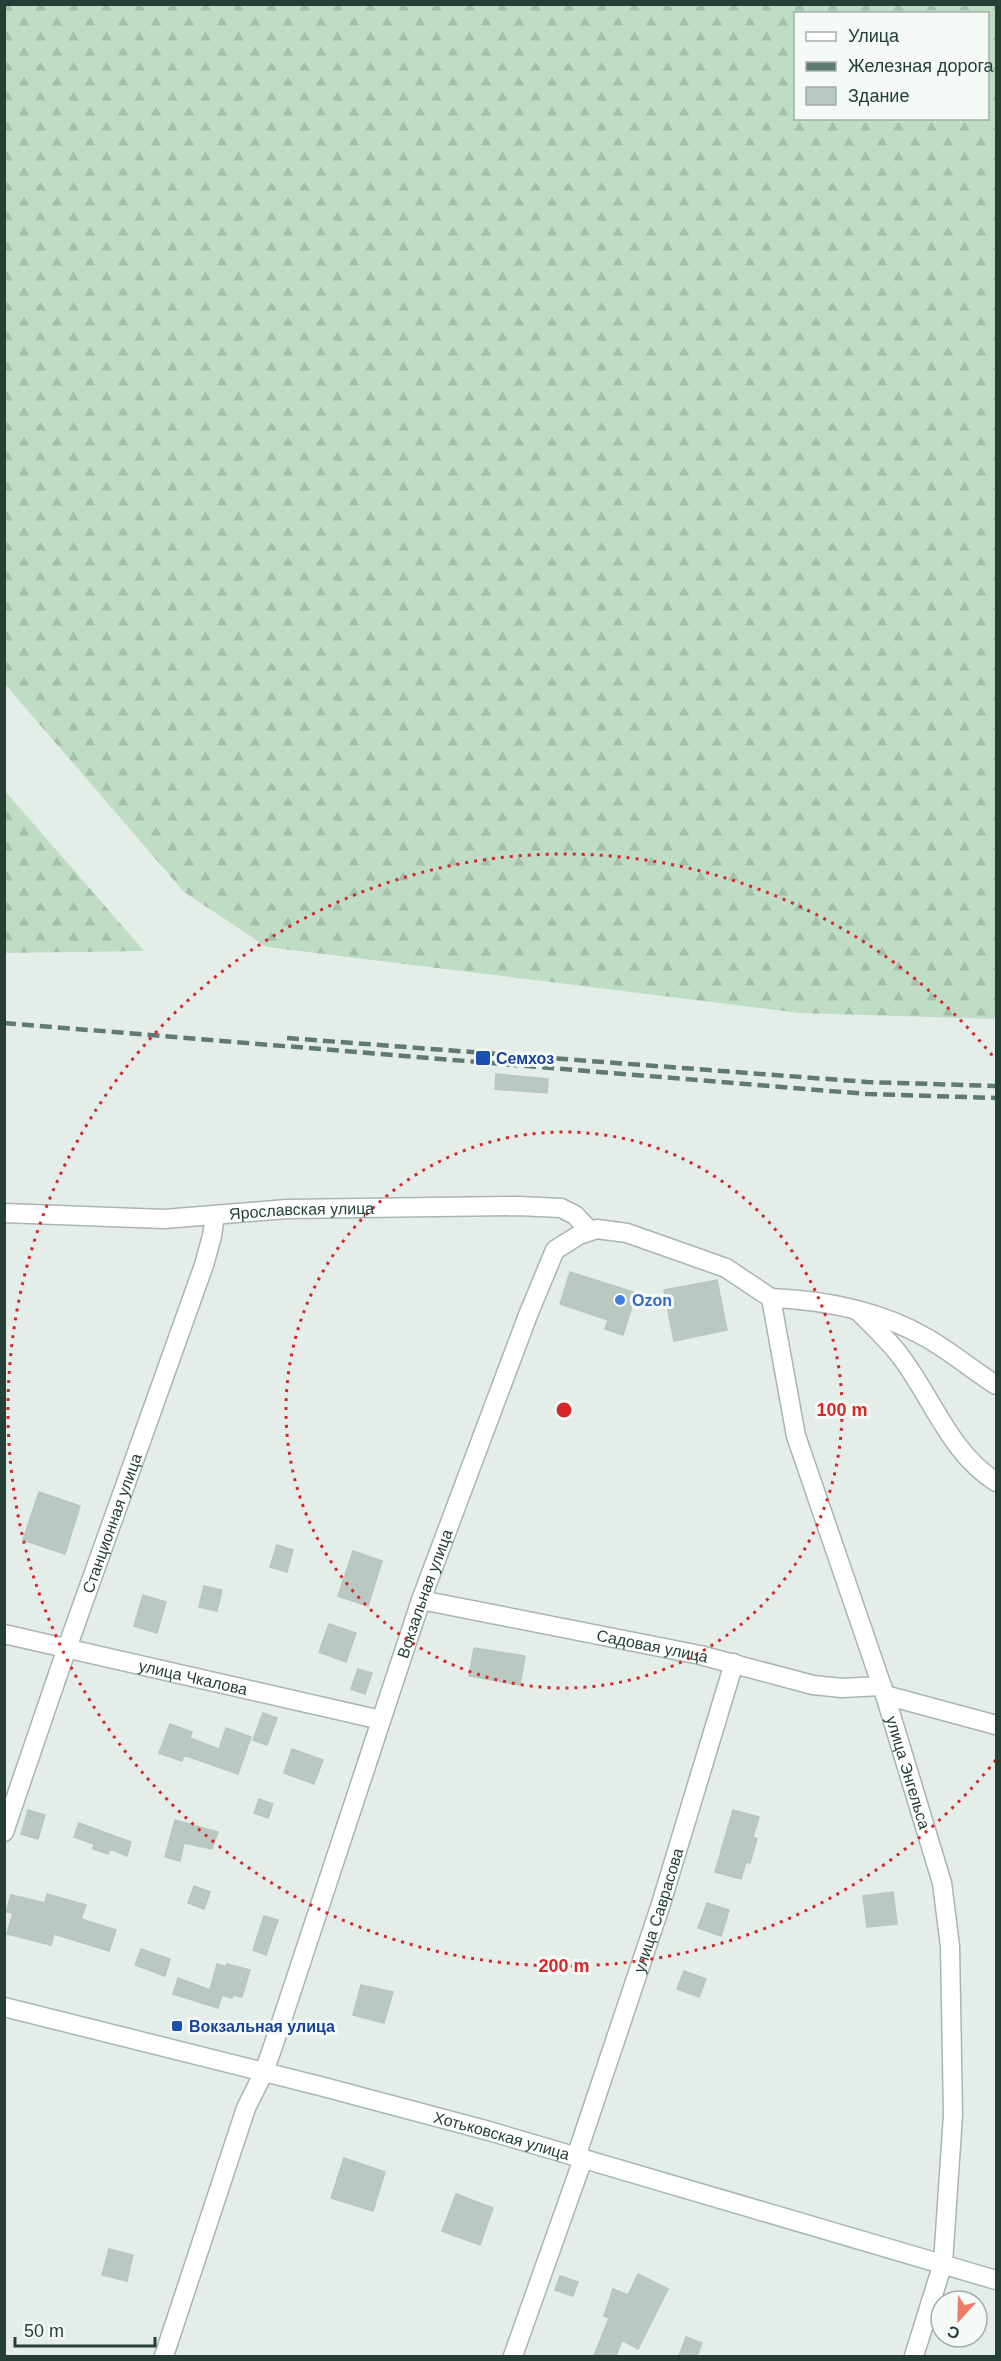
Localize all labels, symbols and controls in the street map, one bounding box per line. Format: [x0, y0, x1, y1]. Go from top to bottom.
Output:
legend [794, 12, 989, 120]
text: Улица [848, 26, 900, 46]
text: Железная дорога [848, 56, 995, 76]
text: Здание [848, 86, 909, 106]
marker: Семхоз [474, 1049, 492, 1067]
place label: Семхоз [496, 1050, 554, 1067]
street label: Ярославская улица [228, 1199, 374, 1222]
place label: Ozon [632, 1292, 672, 1309]
marker: Ozon [613, 1293, 627, 1307]
centre of rings [554, 1400, 574, 1420]
text: 100 m [816, 1400, 868, 1420]
street label: Станционная улица [79, 1451, 144, 1595]
street label: Вокзальная улица [394, 1527, 455, 1660]
street label: Садовая улица [595, 1626, 710, 1665]
street label: улица Чкалова [137, 1657, 249, 1698]
street label: улица Энгельса [883, 1714, 934, 1831]
street label: улица Саврасова [630, 1846, 686, 1975]
text: 200 m [538, 1956, 590, 1976]
place label: Вокзальная улица [189, 2018, 335, 2035]
marker: Вокзальная улица [170, 2019, 184, 2033]
street label: Хотьковская улица [432, 2108, 572, 2163]
north arrow [929, 2289, 989, 2349]
scale bar [15, 2310, 154, 2348]
text: 50 m [24, 2321, 64, 2341]
text: С [945, 2322, 962, 2342]

